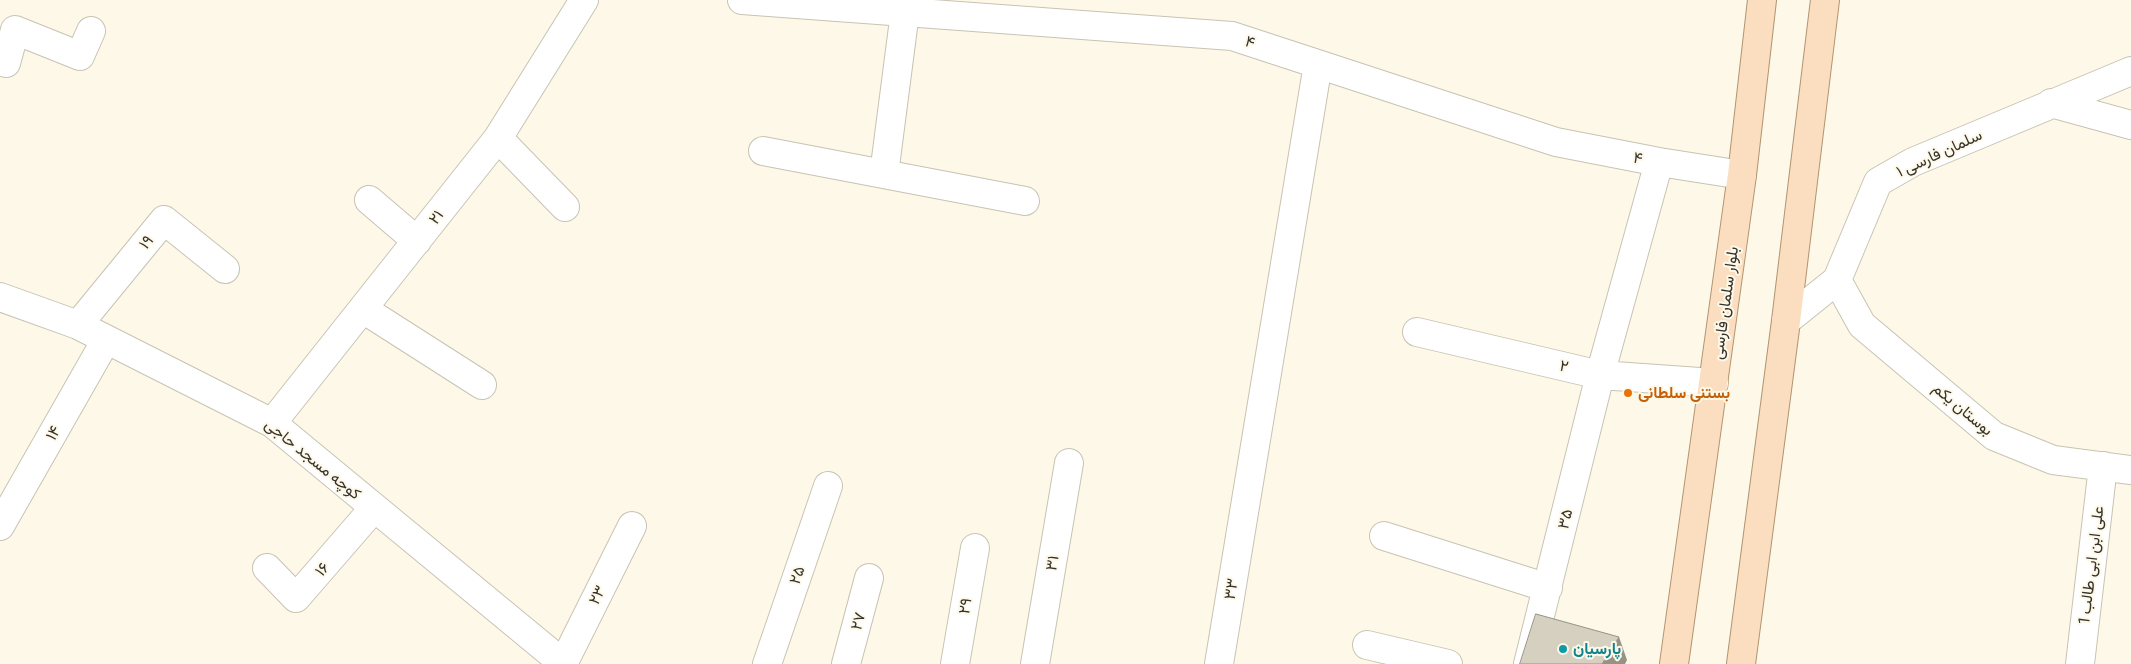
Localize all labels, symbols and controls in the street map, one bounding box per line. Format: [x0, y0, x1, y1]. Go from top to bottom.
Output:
street label: ۴ [1243, 31, 1257, 53]
street label: سلمان فارسی ۱ [1893, 125, 1985, 181]
street label: ۴ [1632, 148, 1644, 168]
street label: ۲۱ [424, 206, 448, 228]
street label: ۱۹ [135, 231, 157, 253]
street label: بلوار سلمان فارسی [1708, 245, 1742, 361]
street label: ۲ [1558, 356, 1570, 376]
street label: بوستان یکم [1929, 378, 1997, 440]
place label: بستنی سلطانی [1638, 383, 1730, 403]
marker: بستنی سلطانی [1622, 387, 1634, 399]
street label: کوچه مسجد حاجی [261, 414, 365, 504]
street label: ۱۴ [41, 422, 65, 444]
street label: علی ابن ابی طالب 1 [2074, 505, 2108, 625]
street label: ۳۵ [1553, 507, 1577, 531]
street label: ۳۱ [1041, 554, 1063, 572]
street label: ۱۶ [311, 558, 333, 580]
street label: ۲۵ [785, 563, 809, 587]
street label: ۳۳ [1220, 577, 1242, 601]
street label: ۲۳ [584, 582, 610, 608]
street label: ۲۹ [954, 597, 976, 615]
street label: ۲۷ [846, 610, 870, 632]
place label: پارسیان [1573, 639, 1621, 659]
marker: پارسیان [1557, 643, 1569, 655]

